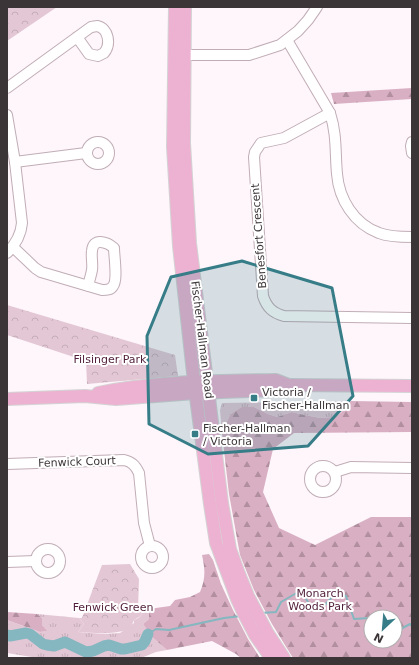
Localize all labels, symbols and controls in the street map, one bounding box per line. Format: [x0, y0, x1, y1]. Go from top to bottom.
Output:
street label: Benesfort Crescent [249, 182, 269, 289]
street label: Fischer-Hallman Road [188, 280, 216, 400]
park label: Filsinger Park [74, 353, 147, 366]
place label: Victoria / Fischer-Hallman [262, 386, 349, 412]
marker: Victoria / Fischer-Hallman [249, 393, 259, 403]
place label: Fischer-Hallman / Victoria [203, 422, 290, 448]
marker: Fischer-Hallman / Victoria [190, 429, 200, 439]
street label: Fenwick Court [38, 454, 117, 470]
park label: Monarch Woods Park [288, 587, 352, 613]
park label: Fenwick Green [73, 601, 153, 614]
north arrow [363, 609, 403, 649]
text: N [372, 630, 386, 645]

